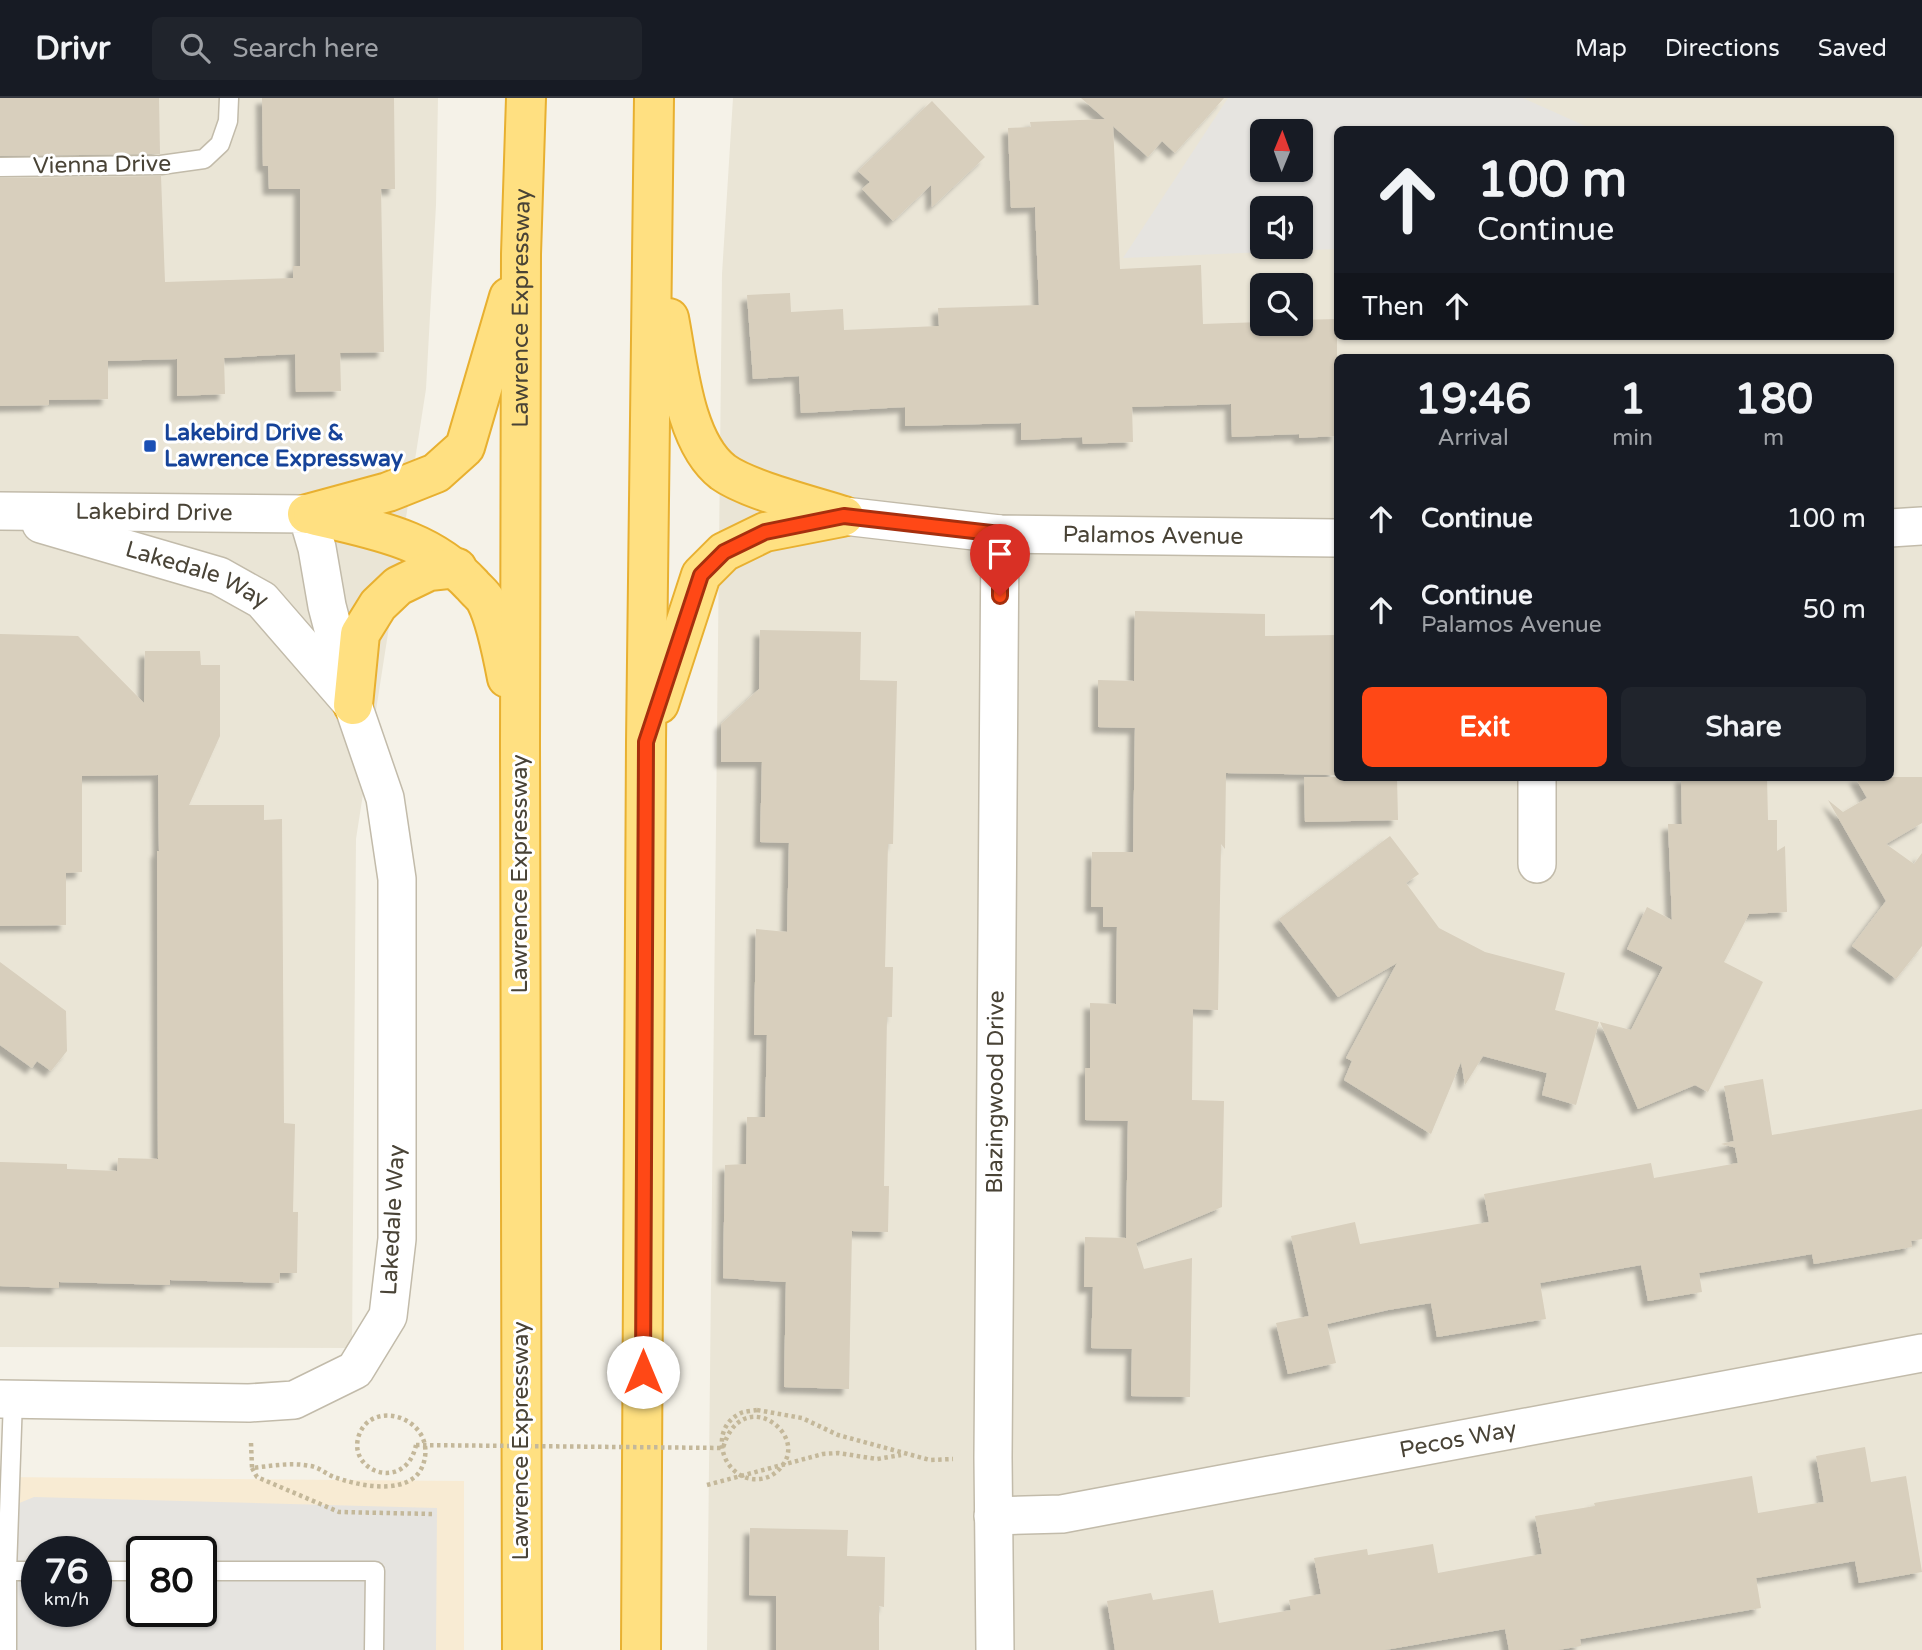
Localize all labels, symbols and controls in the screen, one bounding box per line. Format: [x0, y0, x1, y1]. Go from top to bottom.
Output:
search box [152, 17, 642, 80]
text: Drivr [35, 29, 110, 68]
icon: search [176, 29, 214, 67]
text: Search here [232, 33, 379, 64]
text: Map [1575, 34, 1627, 63]
text: Directions [1665, 34, 1780, 63]
text: Saved [1818, 34, 1887, 63]
north arrow [1250, 119, 1312, 182]
map controls [1250, 119, 1313, 336]
street label: Vienna Drive [33, 150, 171, 180]
text: 100 m [1477, 151, 1627, 210]
icon: ahead [1362, 154, 1453, 245]
street label: Lawrence Expressway [507, 188, 537, 428]
button: sound [1250, 196, 1313, 259]
text: Continue [1477, 211, 1614, 249]
button: search [1250, 273, 1313, 336]
icon: ahead [1438, 287, 1476, 325]
text: Then [1362, 291, 1424, 322]
text: 19:46 [1415, 374, 1531, 425]
text: 1 [1619, 374, 1646, 425]
text: 180 [1734, 374, 1813, 425]
place label: Lakebird Drive & Lawrence Expressway [164, 419, 404, 473]
text: Arrival [1438, 424, 1509, 452]
text: min [1612, 424, 1653, 452]
text: m [1763, 424, 1784, 452]
marker: Lakebird Drive & Lawrence Expressway [142, 438, 158, 454]
street label: Lakebird Drive [75, 498, 233, 527]
icon: ahead [1362, 500, 1400, 538]
text: Continue [1421, 503, 1533, 534]
text: 100 m [1786, 503, 1866, 534]
street label: Palamos Avenue [1062, 521, 1244, 551]
pin [970, 524, 1030, 596]
street label: Lakedale Way [122, 535, 273, 615]
icon: arrive [981, 535, 1019, 573]
text: Continue [1421, 580, 1533, 611]
icon: ahead [1362, 591, 1400, 629]
text: 50 m [1803, 594, 1866, 625]
text: Palamos Avenue [1421, 611, 1602, 639]
button: Exit [1362, 687, 1607, 767]
button: Share [1621, 687, 1866, 767]
street label: Lawrence Expressway [506, 754, 534, 994]
street label: Blazingwood Drive [981, 990, 1011, 1194]
street label: Lakedale Way [375, 1144, 411, 1296]
street label: Lawrence Expressway [507, 1321, 535, 1561]
position arrow [606, 1335, 680, 1409]
street label: Pecos Way [1397, 1415, 1519, 1465]
speed limit sign: 80 [126, 1536, 217, 1627]
text: 76 [45, 1551, 88, 1593]
text: km/h [44, 1588, 89, 1610]

